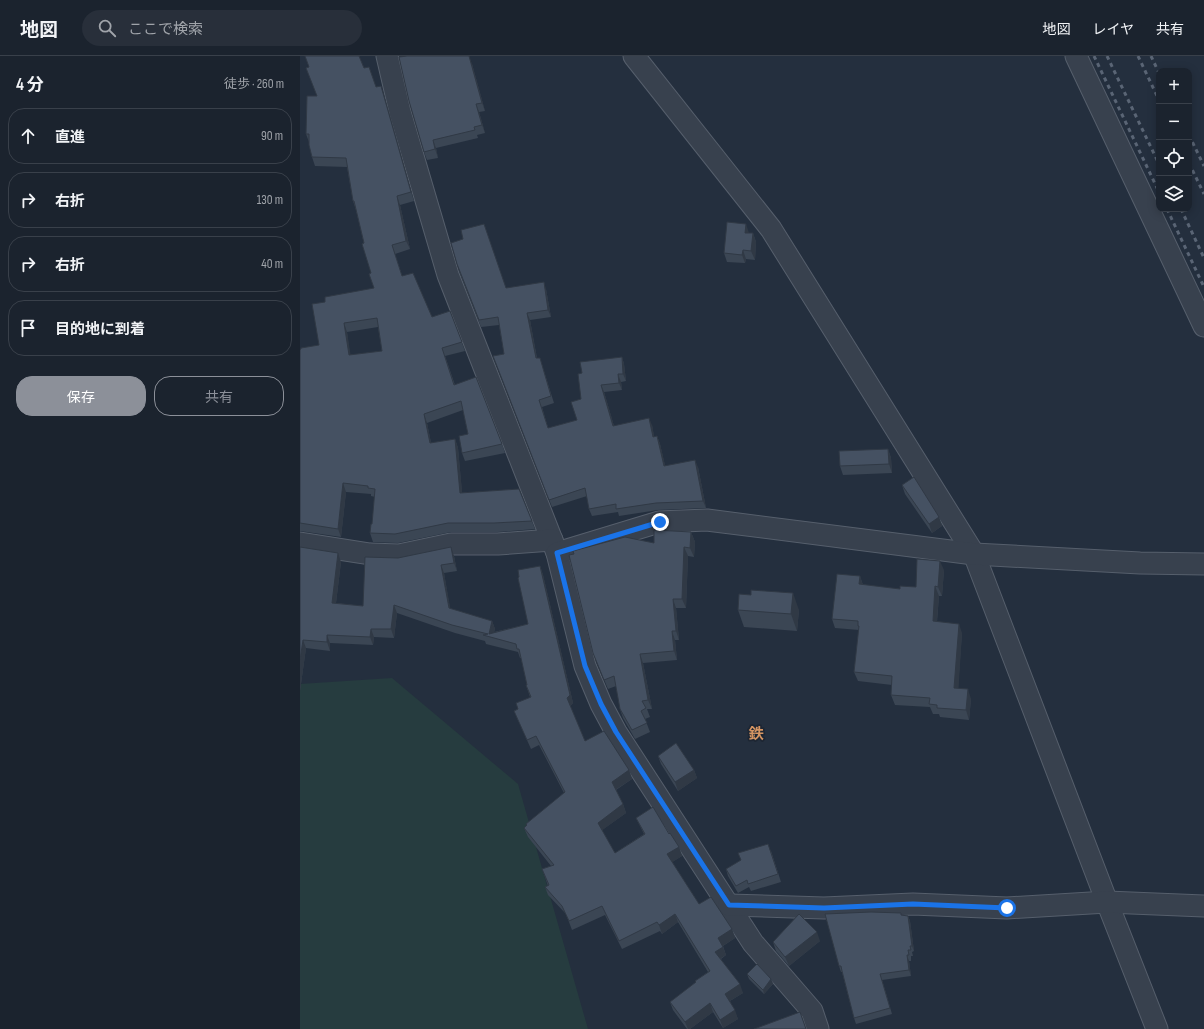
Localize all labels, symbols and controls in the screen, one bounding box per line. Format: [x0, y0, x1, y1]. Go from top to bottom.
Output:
search box [82, 10, 362, 46]
icon: search [96, 17, 118, 39]
text: 地図 [20, 19, 58, 42]
text: ここで検索 [128, 20, 203, 39]
text: 地図 [1042, 21, 1070, 38]
text: レイヤ [1092, 21, 1134, 38]
text: 共有 [1156, 21, 1184, 38]
map controls [1156, 68, 1192, 212]
button: + [1156, 68, 1192, 104]
text: 4 分 [16, 75, 44, 95]
text: 徒歩 · 260 m [224, 76, 284, 92]
button: − [1156, 104, 1192, 140]
icon: ahead [17, 125, 39, 147]
text: 直進 [55, 128, 85, 147]
text: 90 m [261, 128, 283, 144]
button: locate [1156, 140, 1192, 176]
button: layers [1156, 176, 1192, 212]
icon: right [17, 189, 39, 211]
text: 右折 [55, 192, 85, 211]
text: 130 m [257, 192, 283, 208]
icon: right [17, 253, 39, 275]
text: 右折 [55, 256, 85, 275]
text: 40 m [261, 256, 283, 272]
icon: arrive [17, 317, 39, 339]
text: 目的地に到着 [55, 320, 145, 339]
button: 保存 [16, 376, 146, 416]
button: 共有 [154, 376, 284, 416]
route end [651, 513, 669, 531]
district label: 鉄 [748, 725, 764, 744]
route start [998, 899, 1016, 917]

